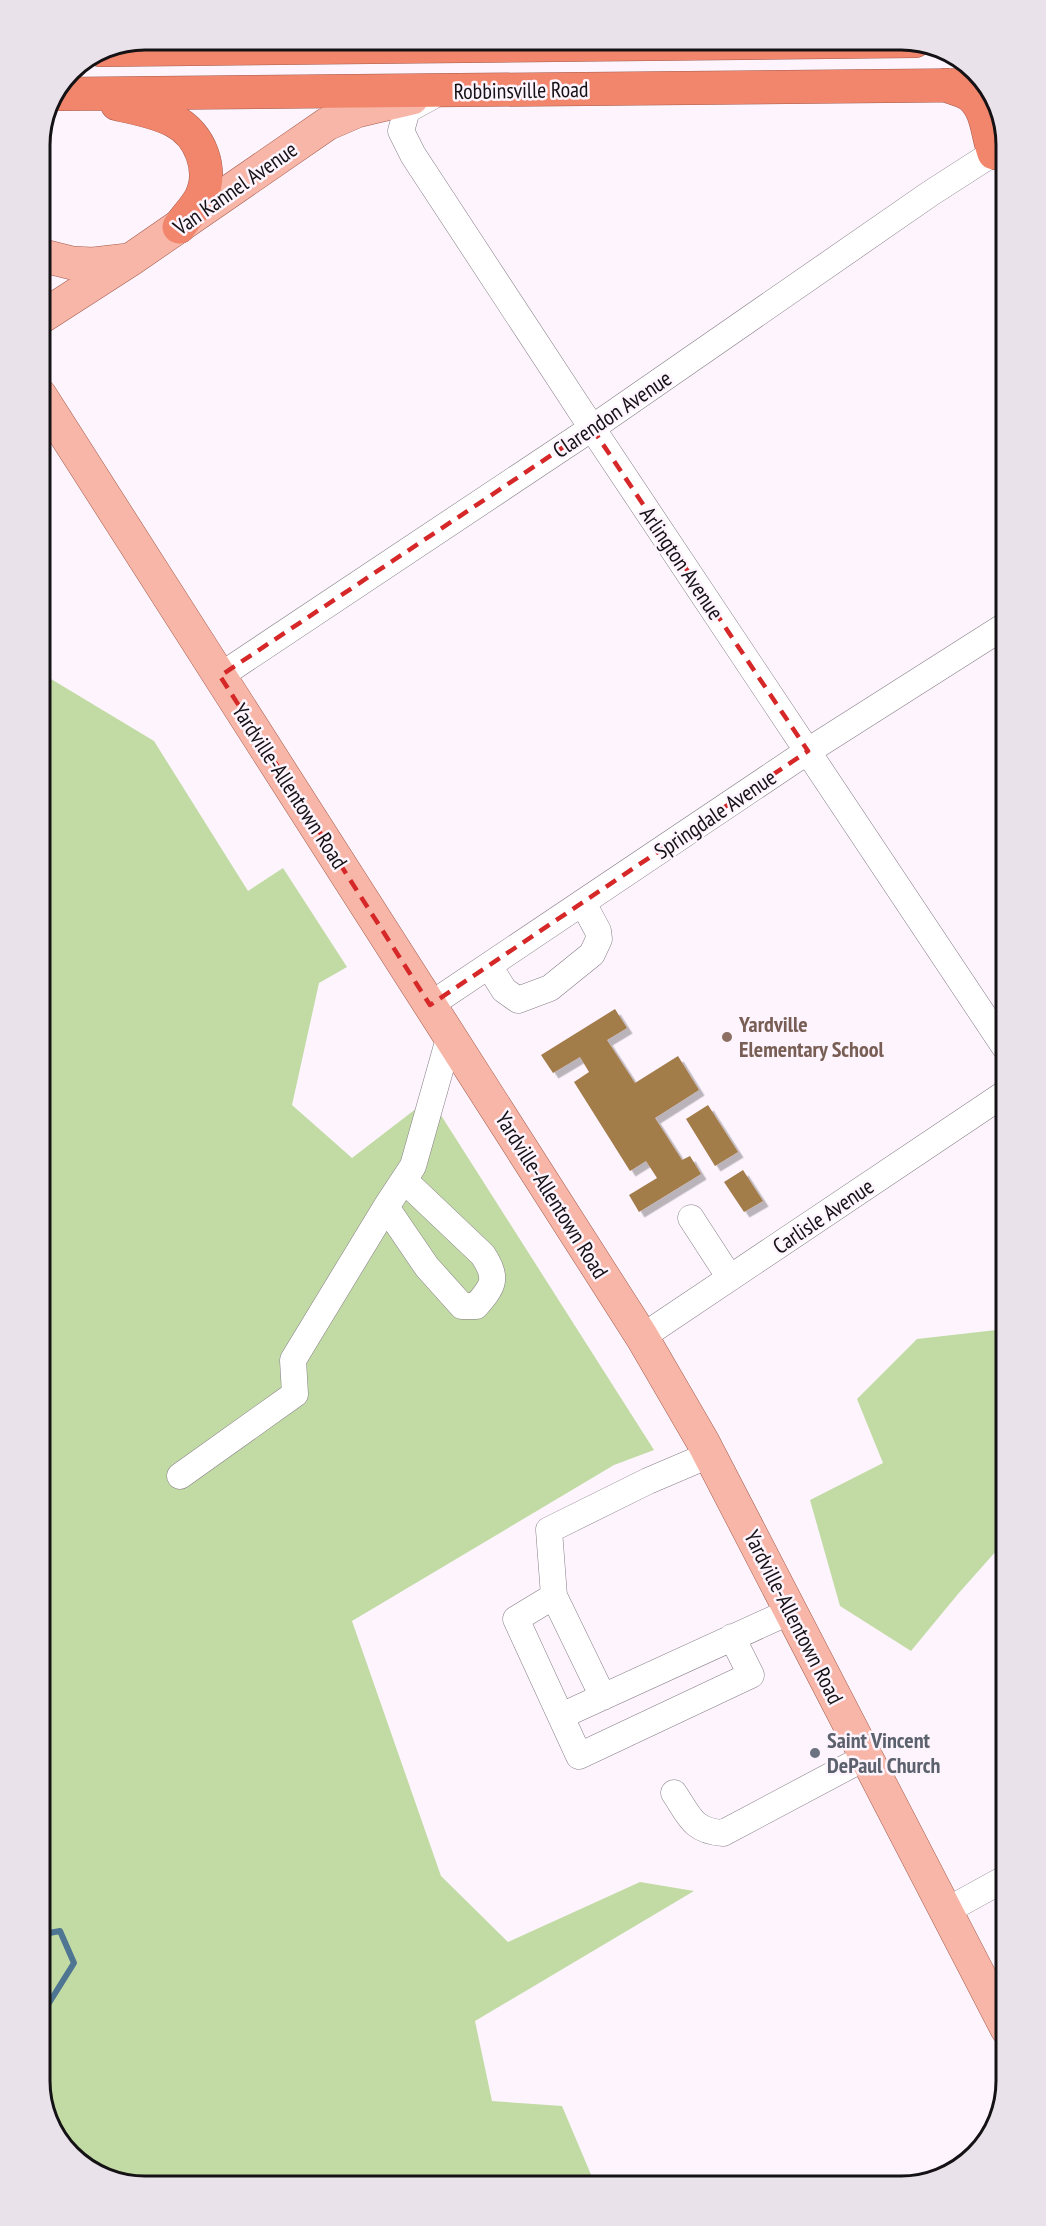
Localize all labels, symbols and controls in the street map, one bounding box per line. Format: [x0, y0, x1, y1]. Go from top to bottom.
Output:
street label: Robbinsville Road [453, 75, 589, 105]
street label: Van Kannel Avenue [167, 135, 302, 242]
street label: Clarendon Avenue [547, 364, 677, 464]
street label: Arlington Avenue [634, 501, 730, 625]
street label: Yardville-Allentown Road [226, 698, 354, 874]
street label: Springdale Avenue [649, 763, 781, 865]
place label: Yardville Elementary School [738, 1010, 885, 1063]
marker: Yardville Elementary School [720, 1030, 734, 1044]
street label: Yardville-Allentown Road [489, 1106, 615, 1284]
street label: Carlisle Avenue [767, 1172, 879, 1260]
street label: Yardville-Allentown Road [738, 1525, 850, 1709]
place label: Saint Vincent DePaul Church [827, 1726, 941, 1779]
marker: Saint Vincent DePaul Church [808, 1746, 822, 1760]

